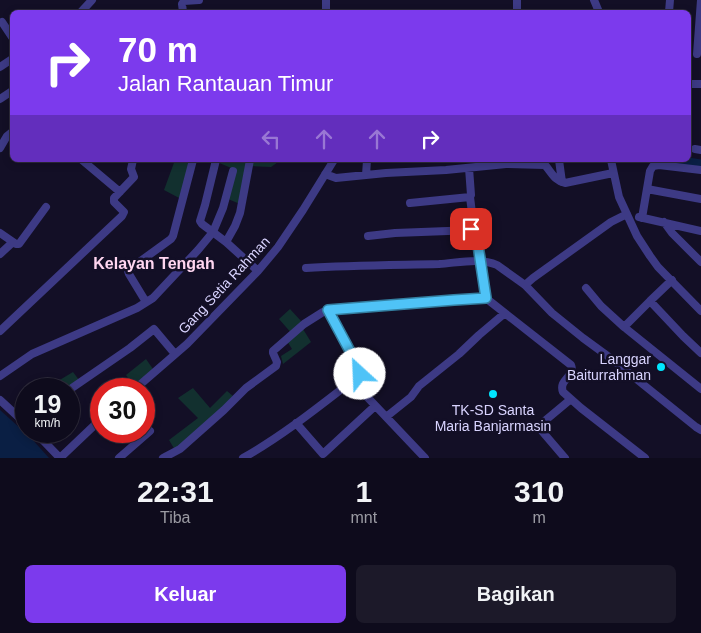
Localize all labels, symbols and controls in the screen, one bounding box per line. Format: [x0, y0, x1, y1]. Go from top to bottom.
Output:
icon: right [35, 30, 100, 95]
text: 70 m [118, 30, 198, 69]
text: Jalan Rantauan Timur [118, 71, 333, 96]
icon: left [257, 125, 285, 153]
icon: ahead [310, 125, 338, 153]
icon: ahead [363, 125, 391, 153]
icon: right [416, 125, 444, 153]
pin [450, 208, 492, 250]
icon: arrive [457, 215, 485, 243]
street label: Gang Setia Rahman [175, 233, 273, 337]
district label: Kelayan Tengah [93, 255, 215, 272]
position arrow [333, 347, 385, 399]
place label: Langgar Baiturrahman [567, 351, 651, 383]
marker: Langgar Baiturrahman [655, 361, 667, 373]
speed limit sign: 30 [90, 378, 155, 443]
marker: TK-SD Santa Maria Banjarmasin [487, 388, 499, 400]
text: 19 [34, 390, 61, 418]
place label: TK-SD Santa Maria Banjarmasin [435, 402, 551, 434]
text: km/h [34, 416, 61, 430]
text: 22:31 [137, 475, 214, 508]
text: 1 [355, 475, 372, 508]
text: 310 [514, 475, 564, 508]
text: Tiba [160, 509, 191, 526]
text: mnt [350, 509, 377, 526]
text: m [532, 509, 546, 526]
button: Keluar [25, 565, 346, 623]
button: Bagikan [356, 565, 676, 623]

